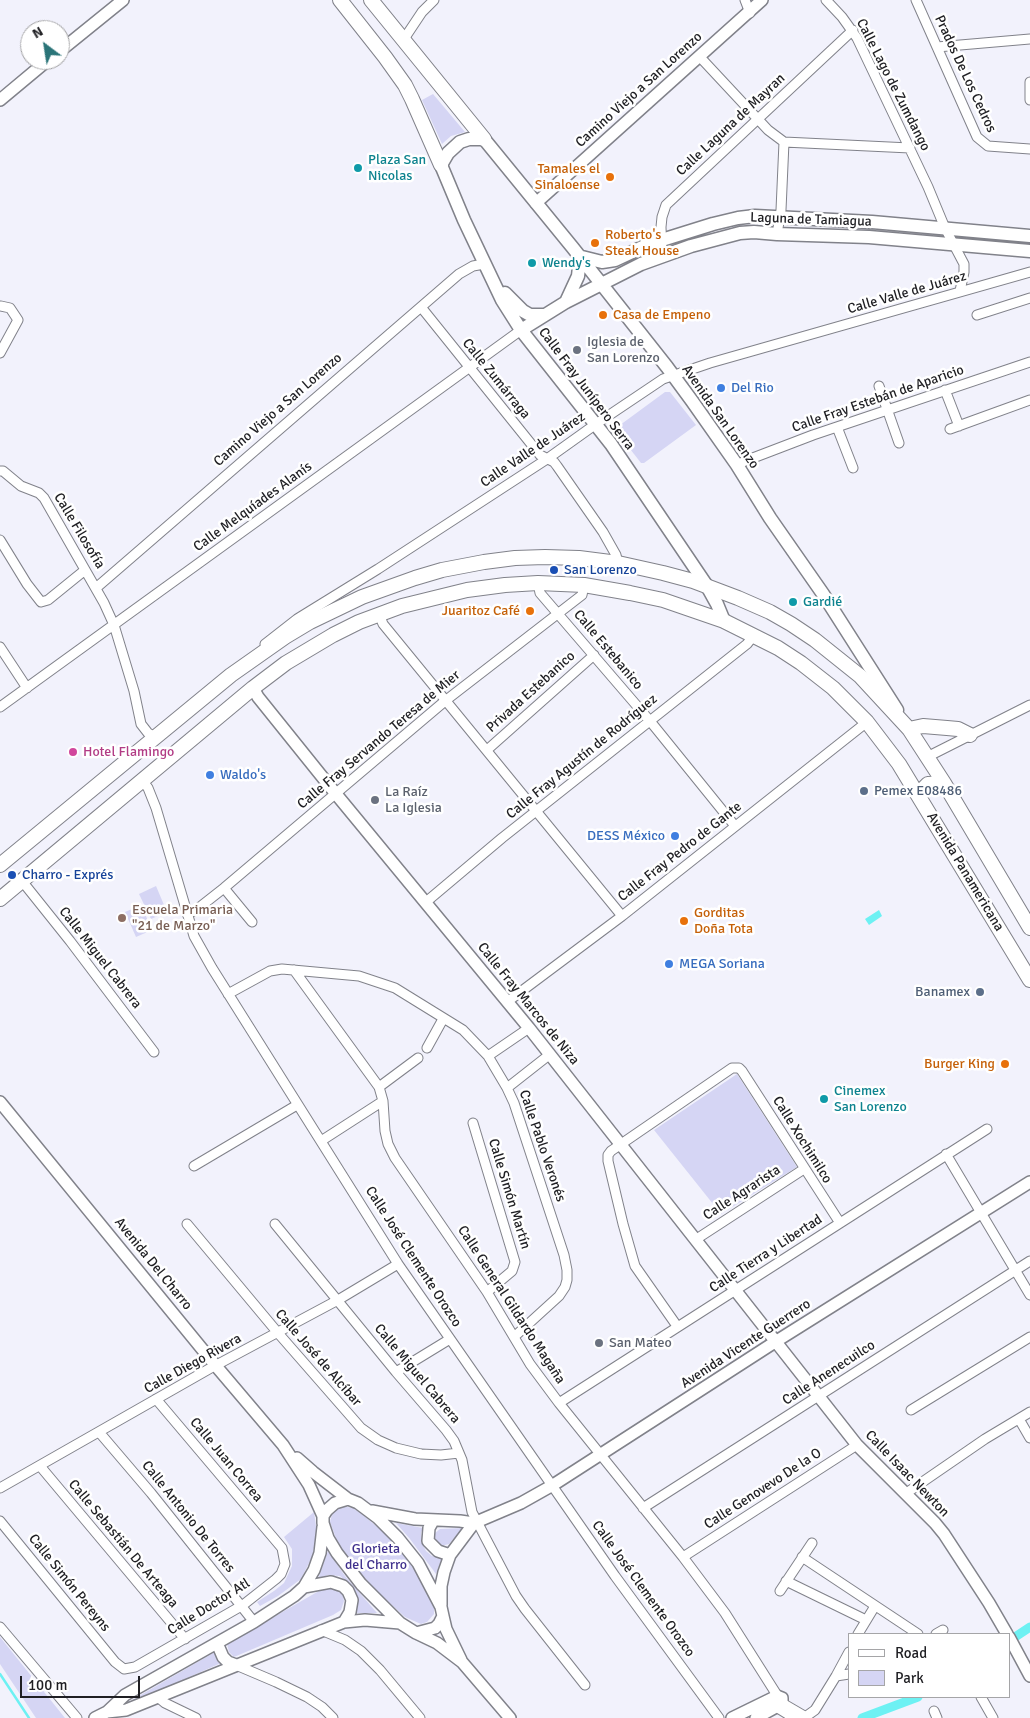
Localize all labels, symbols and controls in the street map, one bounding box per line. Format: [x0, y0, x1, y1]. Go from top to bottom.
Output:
street label: Prados De Los Cedros [930, 13, 1000, 135]
street label: Calle Lago de Zumdango [852, 16, 934, 154]
north arrow [20, 20, 70, 70]
text: N [29, 23, 46, 42]
street label: Camino Viejo a San Lorenzo [572, 29, 706, 151]
street label: Calle Laguna de Mayran [673, 70, 789, 180]
place label: Plaza San Nicolas [368, 152, 426, 184]
place label: Tamales el Sinaloense [535, 161, 600, 193]
marker: Plaza San Nicolas [352, 162, 364, 174]
marker: Tamales el Sinaloense [604, 171, 616, 183]
street label: Laguna de Tamiagua [750, 209, 872, 231]
place label: Roberto's Steak House [605, 227, 679, 260]
marker: Roberto's Steak House [589, 237, 601, 249]
place label: Wendy's [542, 255, 591, 271]
marker: Wendy's [526, 257, 538, 269]
street label: Calle Valle de Juárez [846, 268, 968, 318]
place label: Casa de Empeno [613, 307, 711, 323]
marker: Casa de Empeno [597, 309, 609, 321]
street label: Calle Fray Junípero Serra [534, 324, 638, 454]
place label: Iglesia de San Lorenzo [587, 334, 660, 367]
street label: Calle Zumárraga [458, 335, 534, 423]
marker: Iglesia de San Lorenzo [571, 344, 583, 356]
street label: Camino Viejo a San Lorenzo [210, 350, 346, 470]
street label: Avenida San Lorenzo [678, 362, 762, 472]
street label: Calle Fray Estebán de Aparicio [790, 362, 966, 436]
place label: Del Rio [731, 380, 774, 396]
marker: Del Rio [715, 382, 727, 394]
street label: Calle Valle de Juárez [477, 409, 589, 491]
street label: Calle Melquíades Alanís [190, 458, 316, 556]
street label: Calle Filosofía [50, 490, 108, 572]
place label: San Lorenzo [564, 562, 637, 578]
marker: San Lorenzo [548, 564, 560, 576]
place label: Gardié [803, 594, 842, 610]
marker: Gardié [787, 596, 799, 608]
place label: Juaritoz Café [442, 603, 520, 619]
marker: Juaritoz Café [524, 605, 536, 617]
street label: Calle Estebanico [570, 607, 646, 693]
street label: Privada Estebanico [483, 648, 579, 736]
street label: Calle Fray Servando Teresa de Mier [294, 667, 464, 813]
street label: Calle Fray Agustín de Rodríguez [503, 691, 661, 823]
place label: Hotel Flamingo [83, 744, 174, 760]
marker: Hotel Flamingo [67, 746, 79, 758]
place label: Waldo's [220, 767, 266, 783]
marker: Waldo's [204, 769, 216, 781]
place label: Pemex E08486 [874, 783, 962, 799]
place label: La Raíz La Iglesia [385, 784, 442, 816]
marker: Pemex E08486 [858, 785, 870, 797]
marker: La Raíz La Iglesia [369, 794, 381, 806]
street label: Calle Fray Pedro de Gante [615, 798, 745, 906]
street label: Avenida Panamericana [923, 809, 1007, 935]
place label: DESS México [587, 828, 665, 844]
marker: DESS México [669, 830, 681, 842]
place label: Charro - Exprés [22, 867, 113, 883]
marker: Charro - Exprés [6, 869, 18, 881]
place label: Escuela Primaria "21 de Marzo" [132, 902, 233, 934]
street label: Calle Miguel Cabrera [55, 904, 145, 1012]
place label: Gorditas Doña Tota [694, 905, 753, 938]
marker: Escuela Primaria "21 de Marzo" [116, 912, 128, 924]
marker: Gorditas Doña Tota [678, 915, 690, 927]
street label: Calle Fray Marcos de Niza [473, 939, 583, 1069]
place label: MEGA Soriana [679, 956, 765, 972]
marker: MEGA Soriana [663, 958, 675, 970]
place label: Banamex [915, 984, 970, 1000]
marker: Banamex [974, 986, 986, 998]
place label: Burger King [924, 1056, 995, 1072]
marker: Burger King [999, 1058, 1011, 1070]
place label: Cinemex San Lorenzo [834, 1083, 907, 1116]
street label: Calle Pablo Veronés [515, 1088, 569, 1204]
street label: Calle Xochimilco [769, 1093, 835, 1187]
marker: Cinemex San Lorenzo [818, 1093, 830, 1105]
street label: Calle Simón Martín [484, 1137, 534, 1251]
street label: Calle Agrarista [700, 1162, 784, 1224]
street label: Calle José Clemente Orozco [361, 1184, 465, 1330]
street label: Calle Tierra y Libertad [706, 1211, 826, 1297]
street label: Avenida Del Charro [111, 1214, 195, 1314]
street label: Calle General Gildardo Magaña [454, 1223, 568, 1387]
street label: Avenida Vicente Guerrero [678, 1296, 814, 1392]
street label: Calle José de Alcíbar [271, 1306, 365, 1410]
street label: Calle Miguel Cabrera [370, 1321, 464, 1427]
street label: Calle Diego Rivera [141, 1330, 245, 1398]
place label: San Mateo [609, 1335, 672, 1351]
marker: San Mateo [593, 1337, 605, 1349]
street label: Calle Anenecuilco [780, 1337, 878, 1409]
street label: Calle Juan Correa [186, 1414, 266, 1506]
street label: Calle Isaac Newton [861, 1427, 953, 1521]
street label: Calle Genovevo De la O [701, 1445, 825, 1533]
street label: Calle Antonio De Torres [138, 1458, 238, 1576]
street label: Calle Sebastián De Arteaga [65, 1477, 181, 1611]
street label: Calle José Clemente Orozco [588, 1518, 698, 1660]
street label: Calle Simón Pereyns [24, 1531, 114, 1635]
park label: Glorieta del Charro [345, 1541, 407, 1574]
street label: Calle Doctor Atl [165, 1575, 253, 1639]
legend [848, 1633, 1010, 1698]
text: Road [895, 1644, 927, 1662]
scale bar [22, 1666, 142, 1698]
text: Park [895, 1669, 924, 1687]
text: 100 m [28, 1676, 68, 1694]

